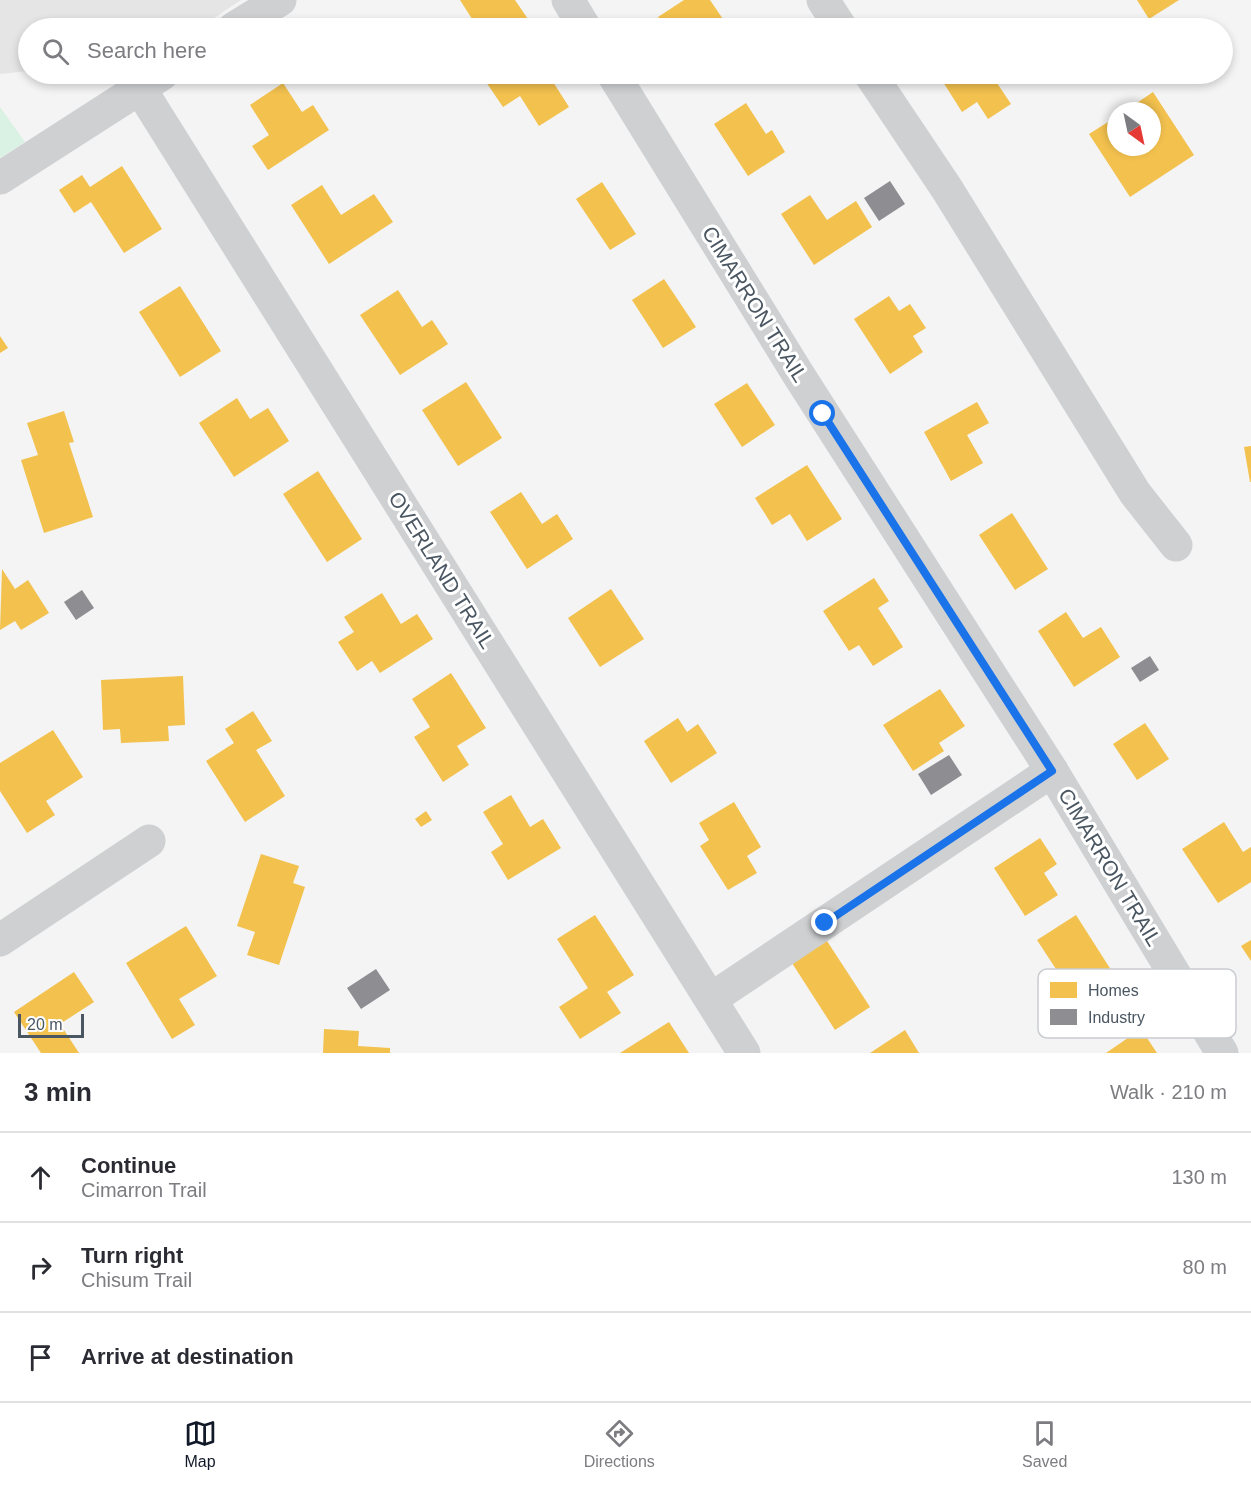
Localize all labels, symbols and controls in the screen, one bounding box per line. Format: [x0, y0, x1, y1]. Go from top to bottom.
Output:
search box [18, 18, 1233, 84]
icon: search [39, 35, 72, 68]
text: Search here [87, 38, 207, 63]
north arrow [1107, 102, 1161, 156]
street label: CIMARRON TRAIL [698, 222, 812, 386]
route start [809, 400, 835, 426]
street label: OVERLAND TRAIL [384, 487, 500, 653]
street label: CIMARRON TRAIL [1054, 784, 1166, 950]
route end [811, 909, 837, 935]
legend [1038, 969, 1236, 1038]
text: Homes [1088, 982, 1139, 999]
text: Industry [1088, 1009, 1145, 1026]
scale bar [18, 1011, 84, 1038]
text: 20 m [27, 1016, 63, 1033]
text: 3 min [24, 1077, 92, 1107]
text: Walk · 210 m [1110, 1081, 1227, 1103]
text: Continue [81, 1153, 176, 1178]
icon: ahead [24, 1161, 57, 1194]
text: 130 m [1171, 1166, 1227, 1188]
text: Cimarron Trail [81, 1179, 207, 1201]
text: Turn right [81, 1243, 183, 1268]
icon: right [24, 1251, 57, 1284]
text: 80 m [1183, 1256, 1227, 1278]
text: Chisum Trail [81, 1269, 192, 1291]
icon: arrive [24, 1341, 57, 1374]
text: Arrive at destination [81, 1344, 294, 1369]
tab: Map [184, 1417, 217, 1471]
tab: Directions [584, 1417, 655, 1471]
tab: Saved [1022, 1417, 1067, 1471]

